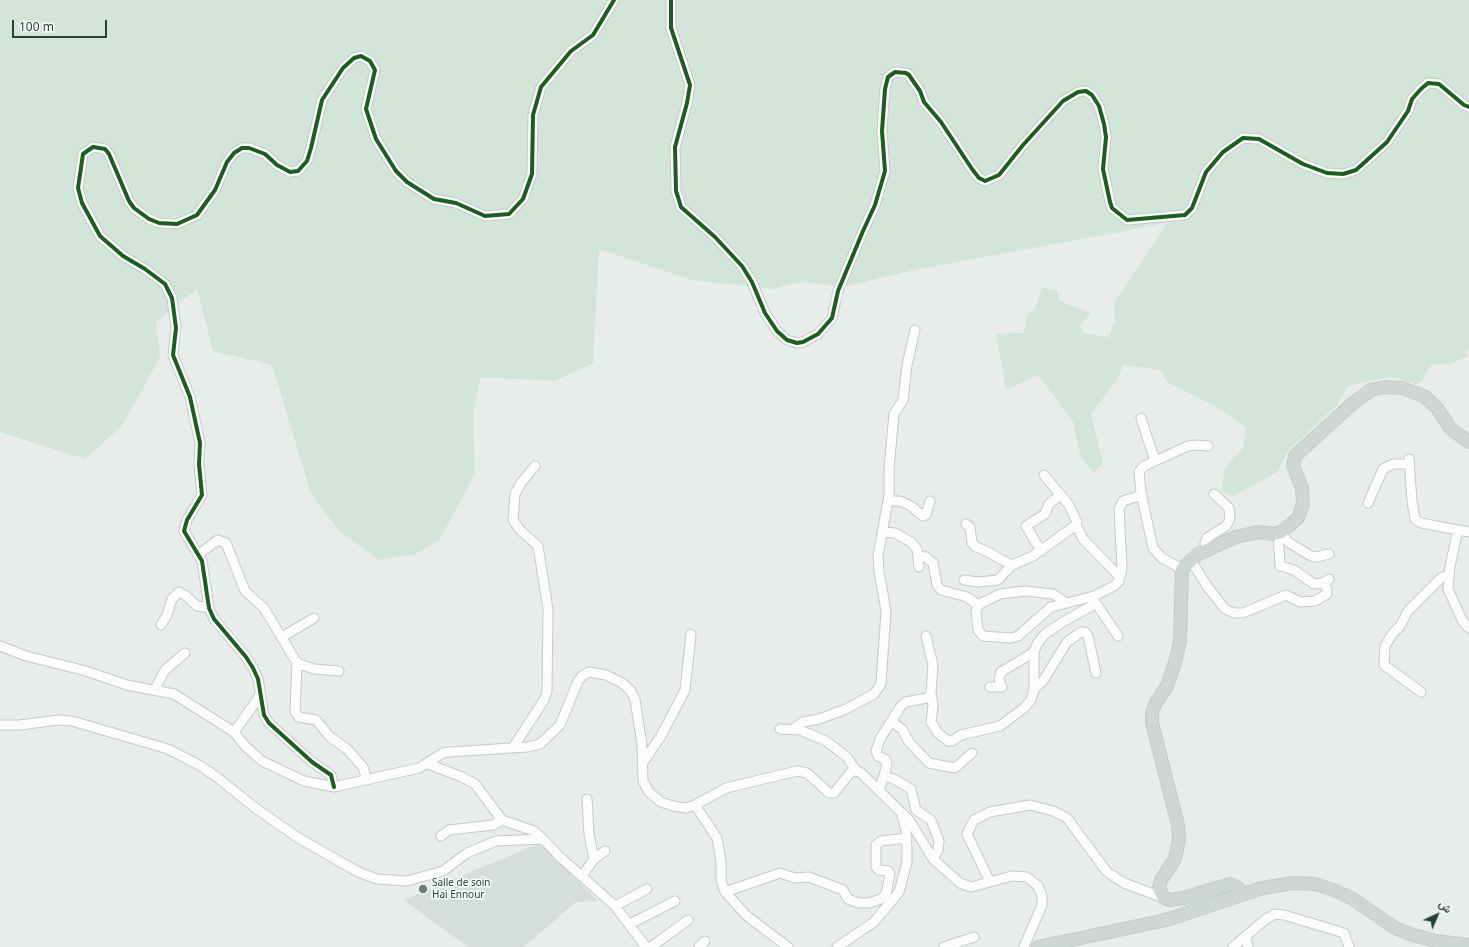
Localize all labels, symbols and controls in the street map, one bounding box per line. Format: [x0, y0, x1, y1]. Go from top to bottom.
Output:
scale bar [14, 12, 109, 38]
text: 100 m [19, 18, 54, 35]
place label: Salle de soin Hai Ennour [432, 877, 490, 900]
marker: Salle de soin Hai Ennour [417, 883, 429, 895]
north arrow [1417, 895, 1457, 935]
text: ش [1436, 896, 1456, 916]

